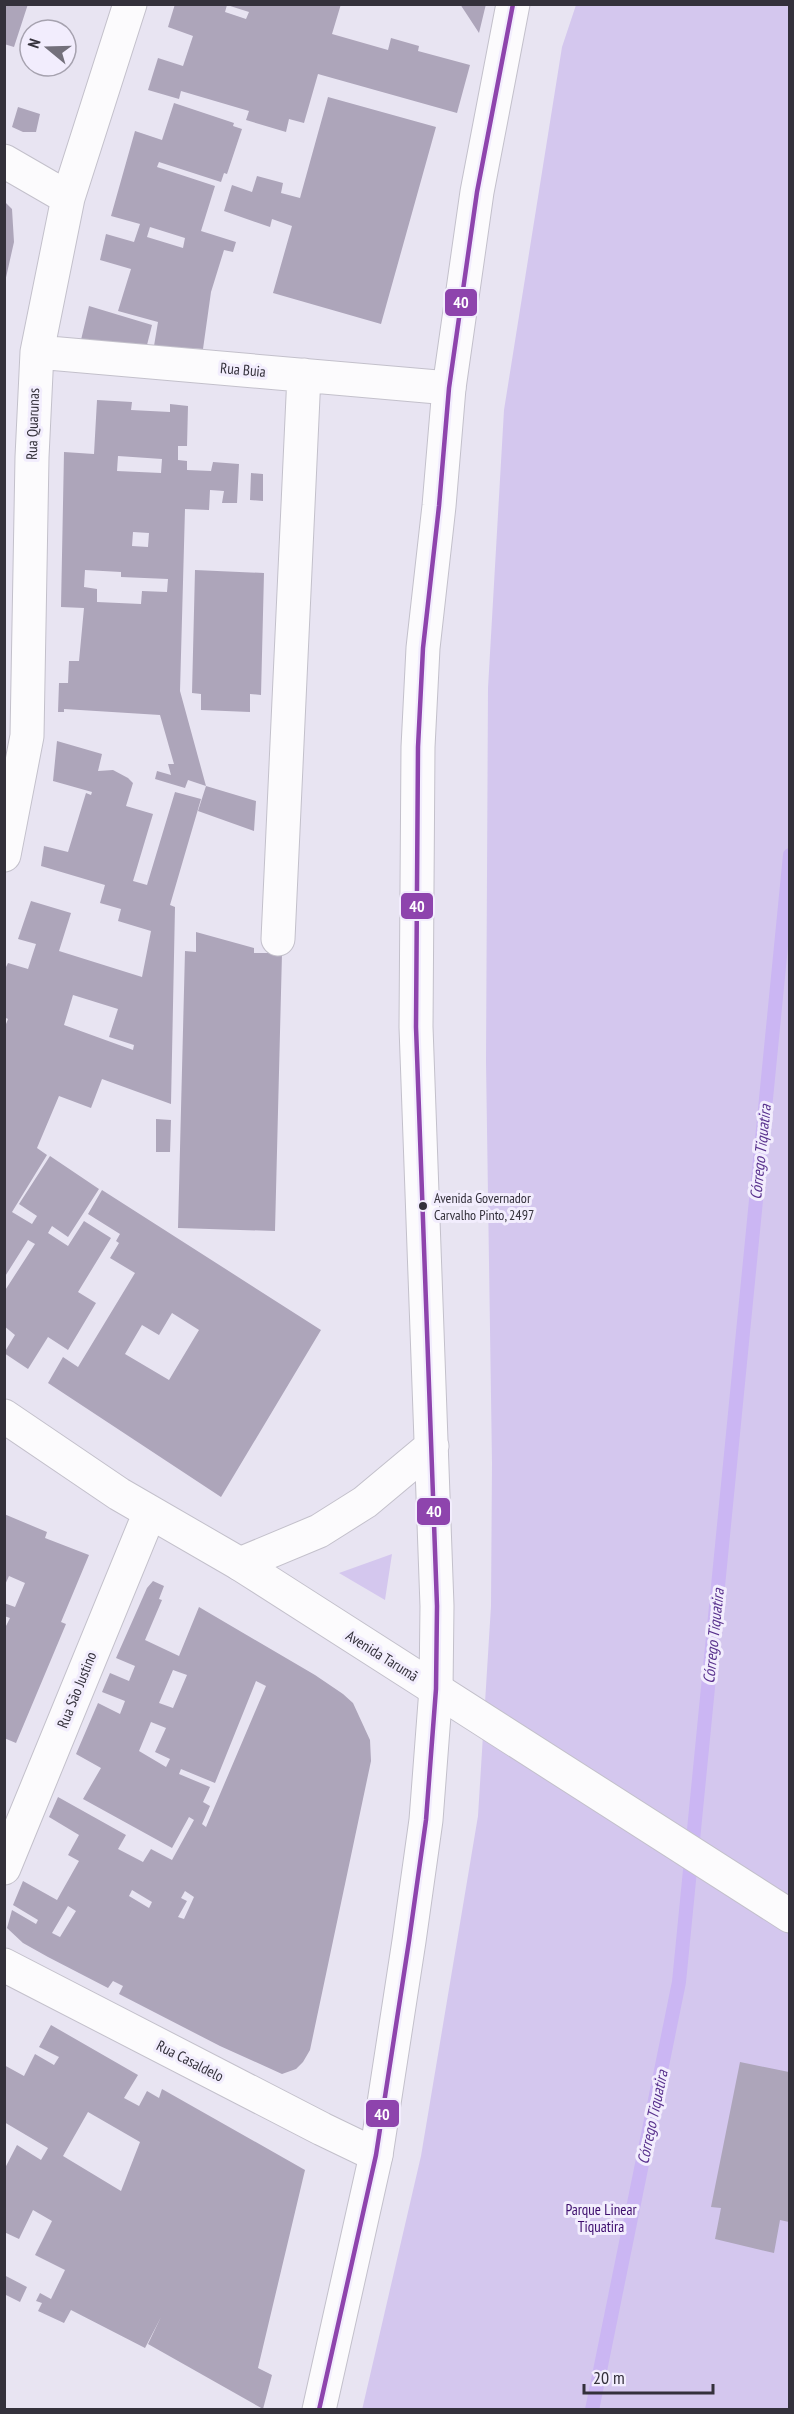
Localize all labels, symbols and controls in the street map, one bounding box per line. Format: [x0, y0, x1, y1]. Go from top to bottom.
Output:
north arrow [18, 18, 78, 78]
text: N [23, 36, 45, 50]
line badge: 40 [444, 288, 478, 317]
text: 40 [453, 292, 469, 312]
street label: Rua Buia [219, 358, 267, 381]
street label: Rua Quarunas [22, 388, 43, 460]
line badge: 40 [400, 892, 434, 920]
text: 40 [409, 896, 425, 916]
water label: Córrego Tiquatira [745, 1102, 775, 1200]
place label: Avenida Governador Carvalho Pinto, 2497 [434, 1189, 534, 1224]
marker: Avenida Governador Carvalho Pinto, 2497 [417, 1200, 429, 1212]
line badge: 40 [416, 1497, 451, 1526]
text: 40 [426, 1501, 442, 1521]
water label: Córrego Tiquatira [698, 1586, 728, 1684]
street label: Avenida Tarumã [343, 1626, 422, 1685]
street label: Rua São Justino [53, 1649, 100, 1731]
street label: Rua Casaldelo [153, 2036, 227, 2086]
water label: Córrego Tiquatira [632, 2067, 672, 2166]
line badge: 40 [365, 2099, 400, 2128]
text: 40 [374, 2104, 390, 2124]
park label: Parque Linear Tiquatira [565, 2200, 637, 2236]
scale bar [584, 2357, 713, 2395]
text: 20 m [593, 2366, 625, 2389]

